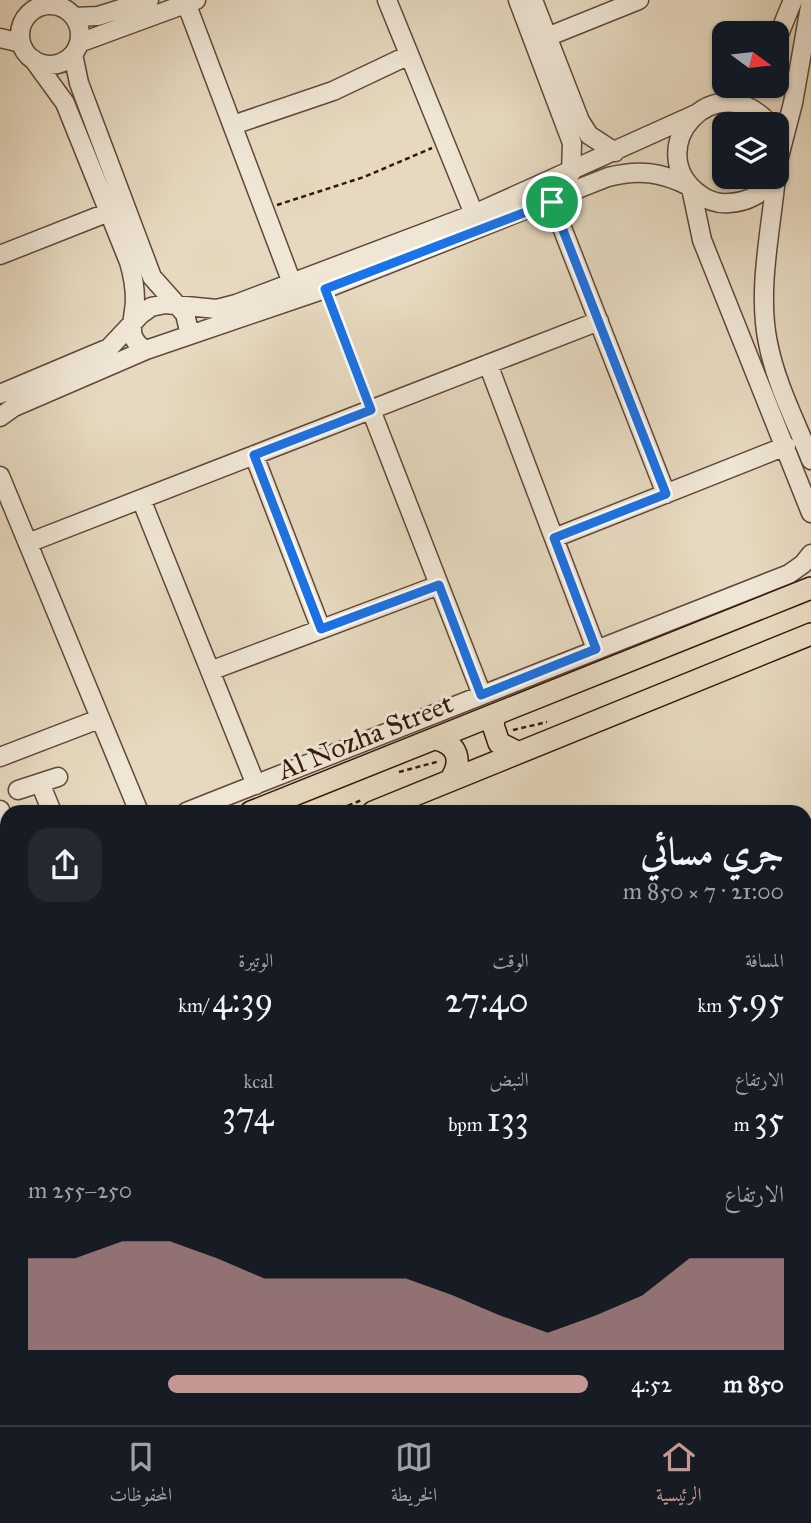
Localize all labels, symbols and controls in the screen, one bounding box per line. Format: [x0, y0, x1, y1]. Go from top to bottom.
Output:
north arrow [712, 21, 789, 98]
map controls [712, 21, 789, 189]
button: layers [712, 112, 789, 189]
pin [522, 172, 582, 232]
icon: arrive [533, 183, 571, 221]
street label: Al Nozha Street [271, 685, 458, 788]
button: share [28, 828, 102, 902]
text: جري مسائي [640, 828, 784, 874]
text: 21:00 · 7 × 850 m [623, 877, 784, 905]
text: الوتيرة [238, 949, 273, 972]
text: الوقت [492, 949, 529, 972]
text: المسافة [745, 949, 784, 972]
text: 4:39 [212, 979, 273, 1022]
text: 27:40 [445, 979, 529, 1022]
text: 5.95 [726, 979, 784, 1022]
text: /km [178, 994, 212, 1017]
text: km [697, 994, 726, 1017]
text: النبض [490, 1068, 529, 1091]
text: الارتفاع [735, 1068, 784, 1091]
text: kcal [243, 1070, 273, 1093]
text: 374 [222, 1093, 273, 1136]
text: 133 [487, 1098, 529, 1141]
text: 35 [754, 1098, 784, 1141]
text: bpm [448, 1113, 487, 1136]
text: m [734, 1113, 754, 1136]
text: 250–255 m [28, 1176, 132, 1204]
text: الارتفاع [724, 1180, 784, 1208]
text: 4:52 [631, 1370, 672, 1398]
text: 850 m [723, 1370, 784, 1398]
tab: المحفوظات [109, 1438, 172, 1513]
tab: الخريطة [391, 1438, 437, 1513]
tab: الرئيسية [656, 1438, 702, 1513]

